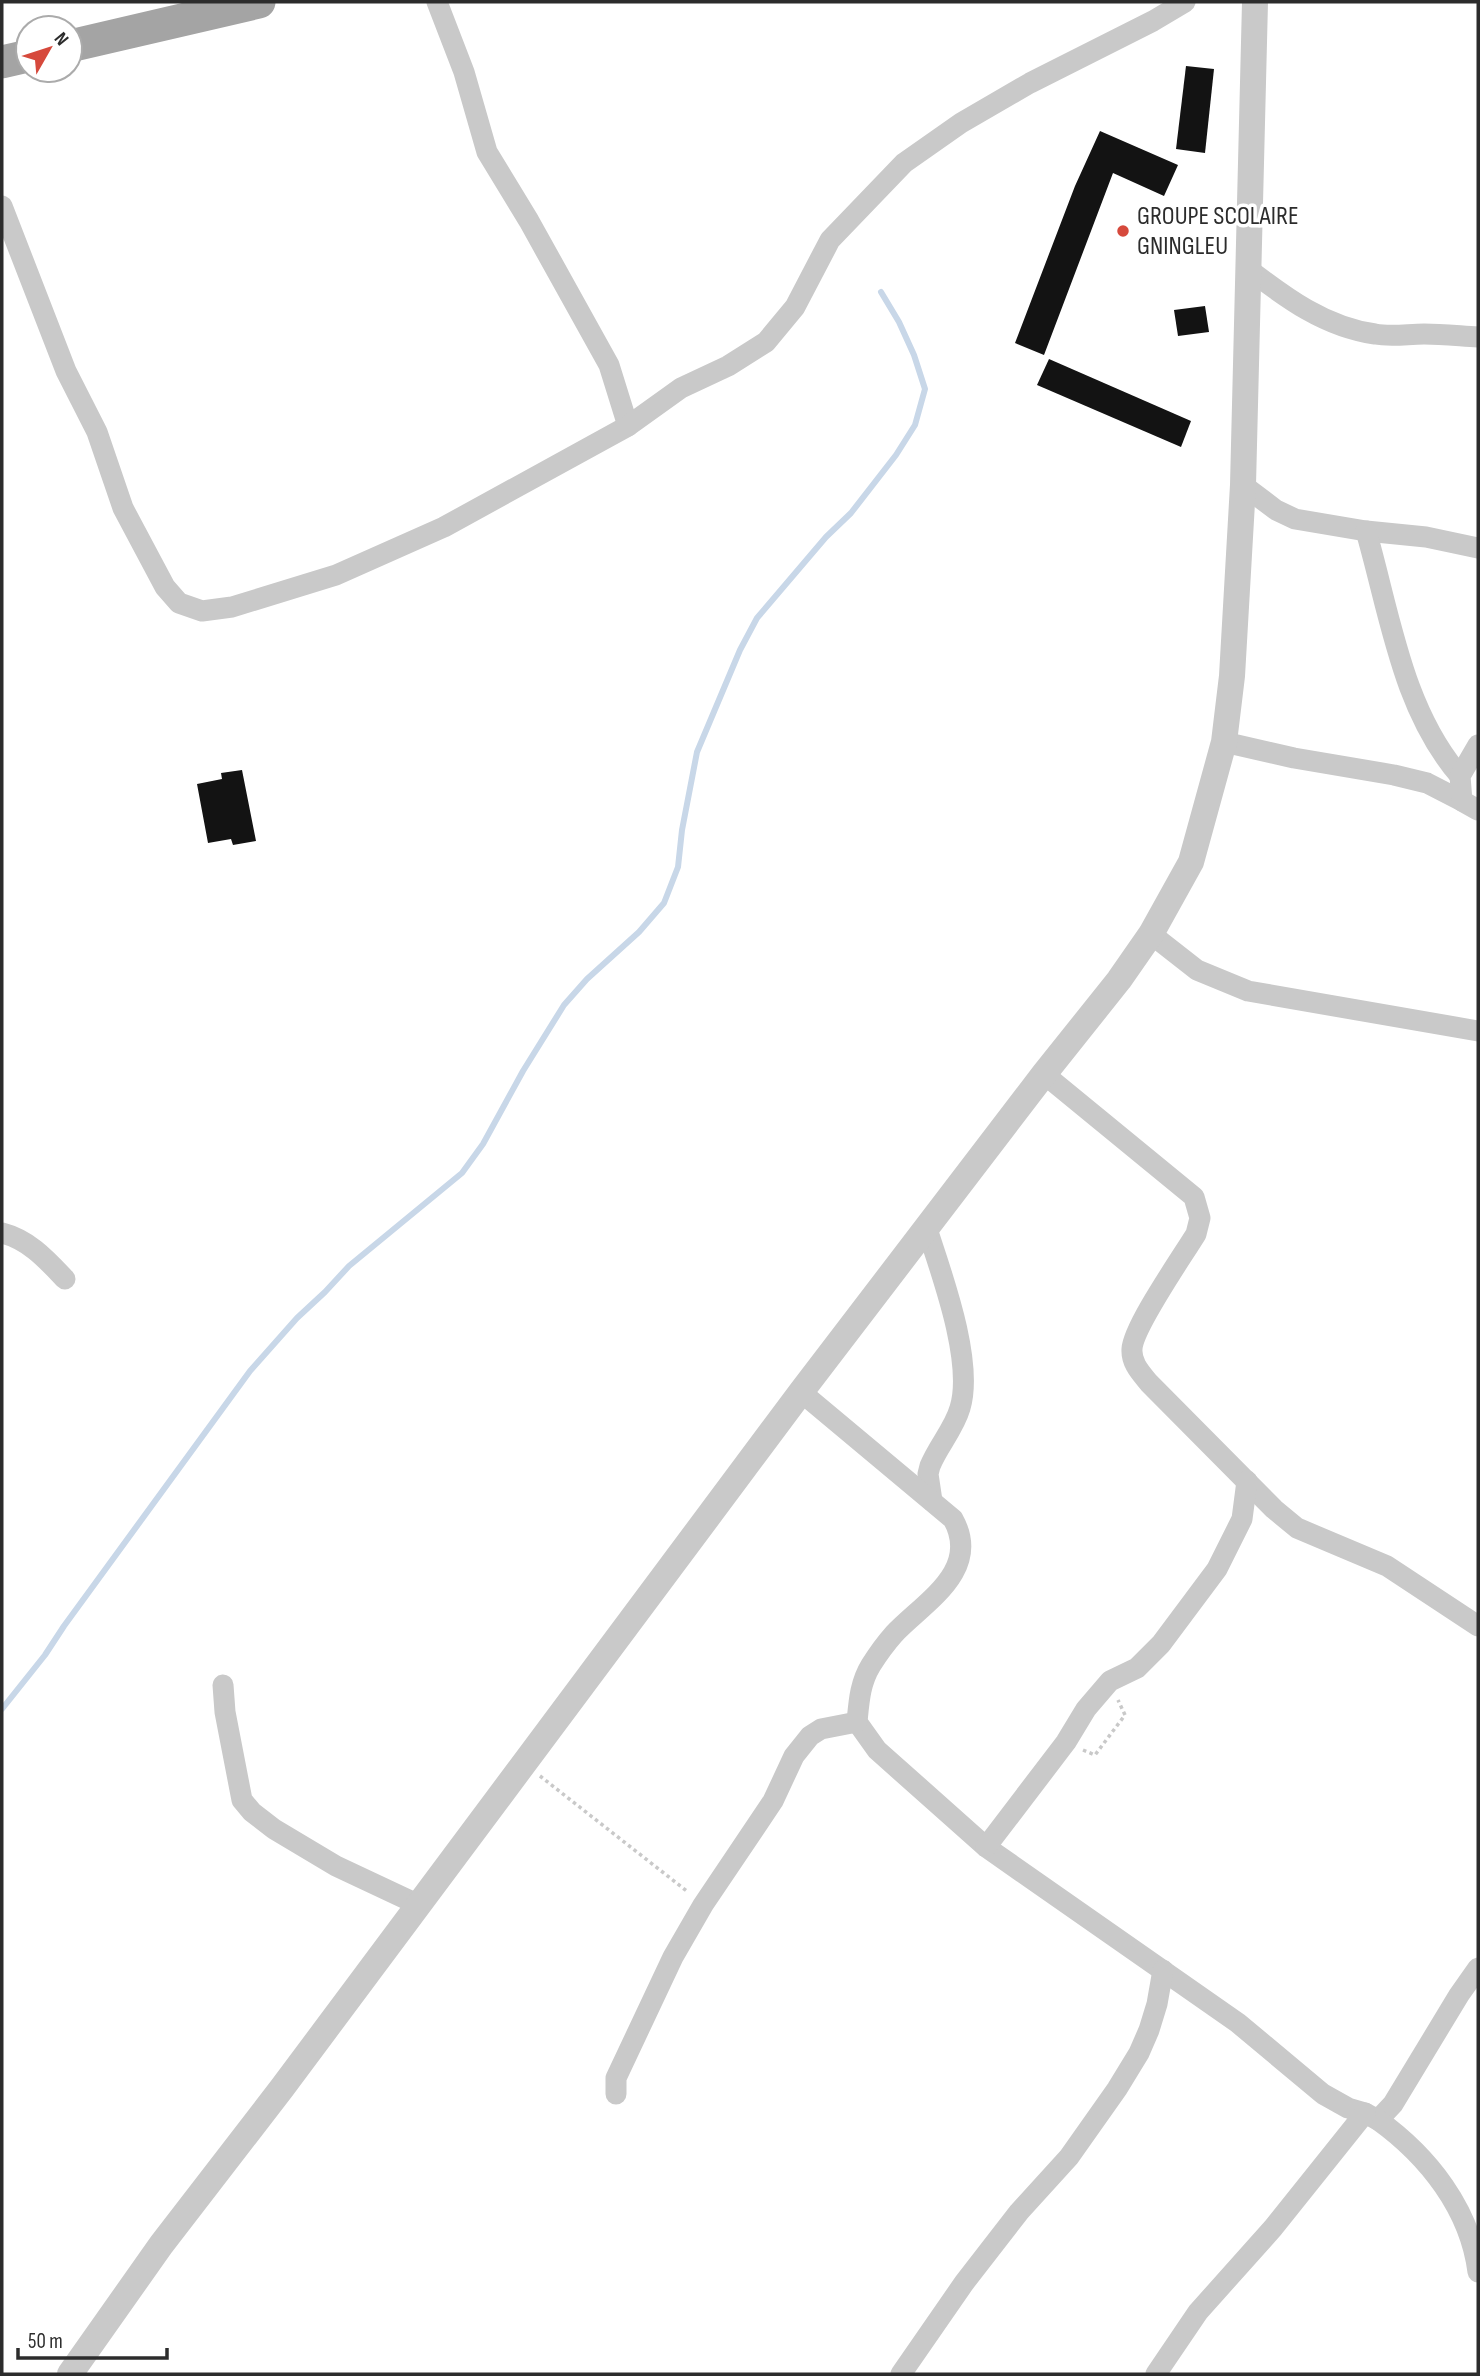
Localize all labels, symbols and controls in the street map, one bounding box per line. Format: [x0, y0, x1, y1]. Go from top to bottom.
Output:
north arrow [14, 14, 84, 84]
text: N [49, 28, 73, 50]
place label: GROUPE SCOLAIRE GNINGLEU [1137, 201, 1299, 262]
marker: GROUPE SCOLAIRE GNINGLEU [1115, 223, 1131, 239]
scale bar [18, 2316, 166, 2360]
text: 50 m [28, 2329, 63, 2354]

